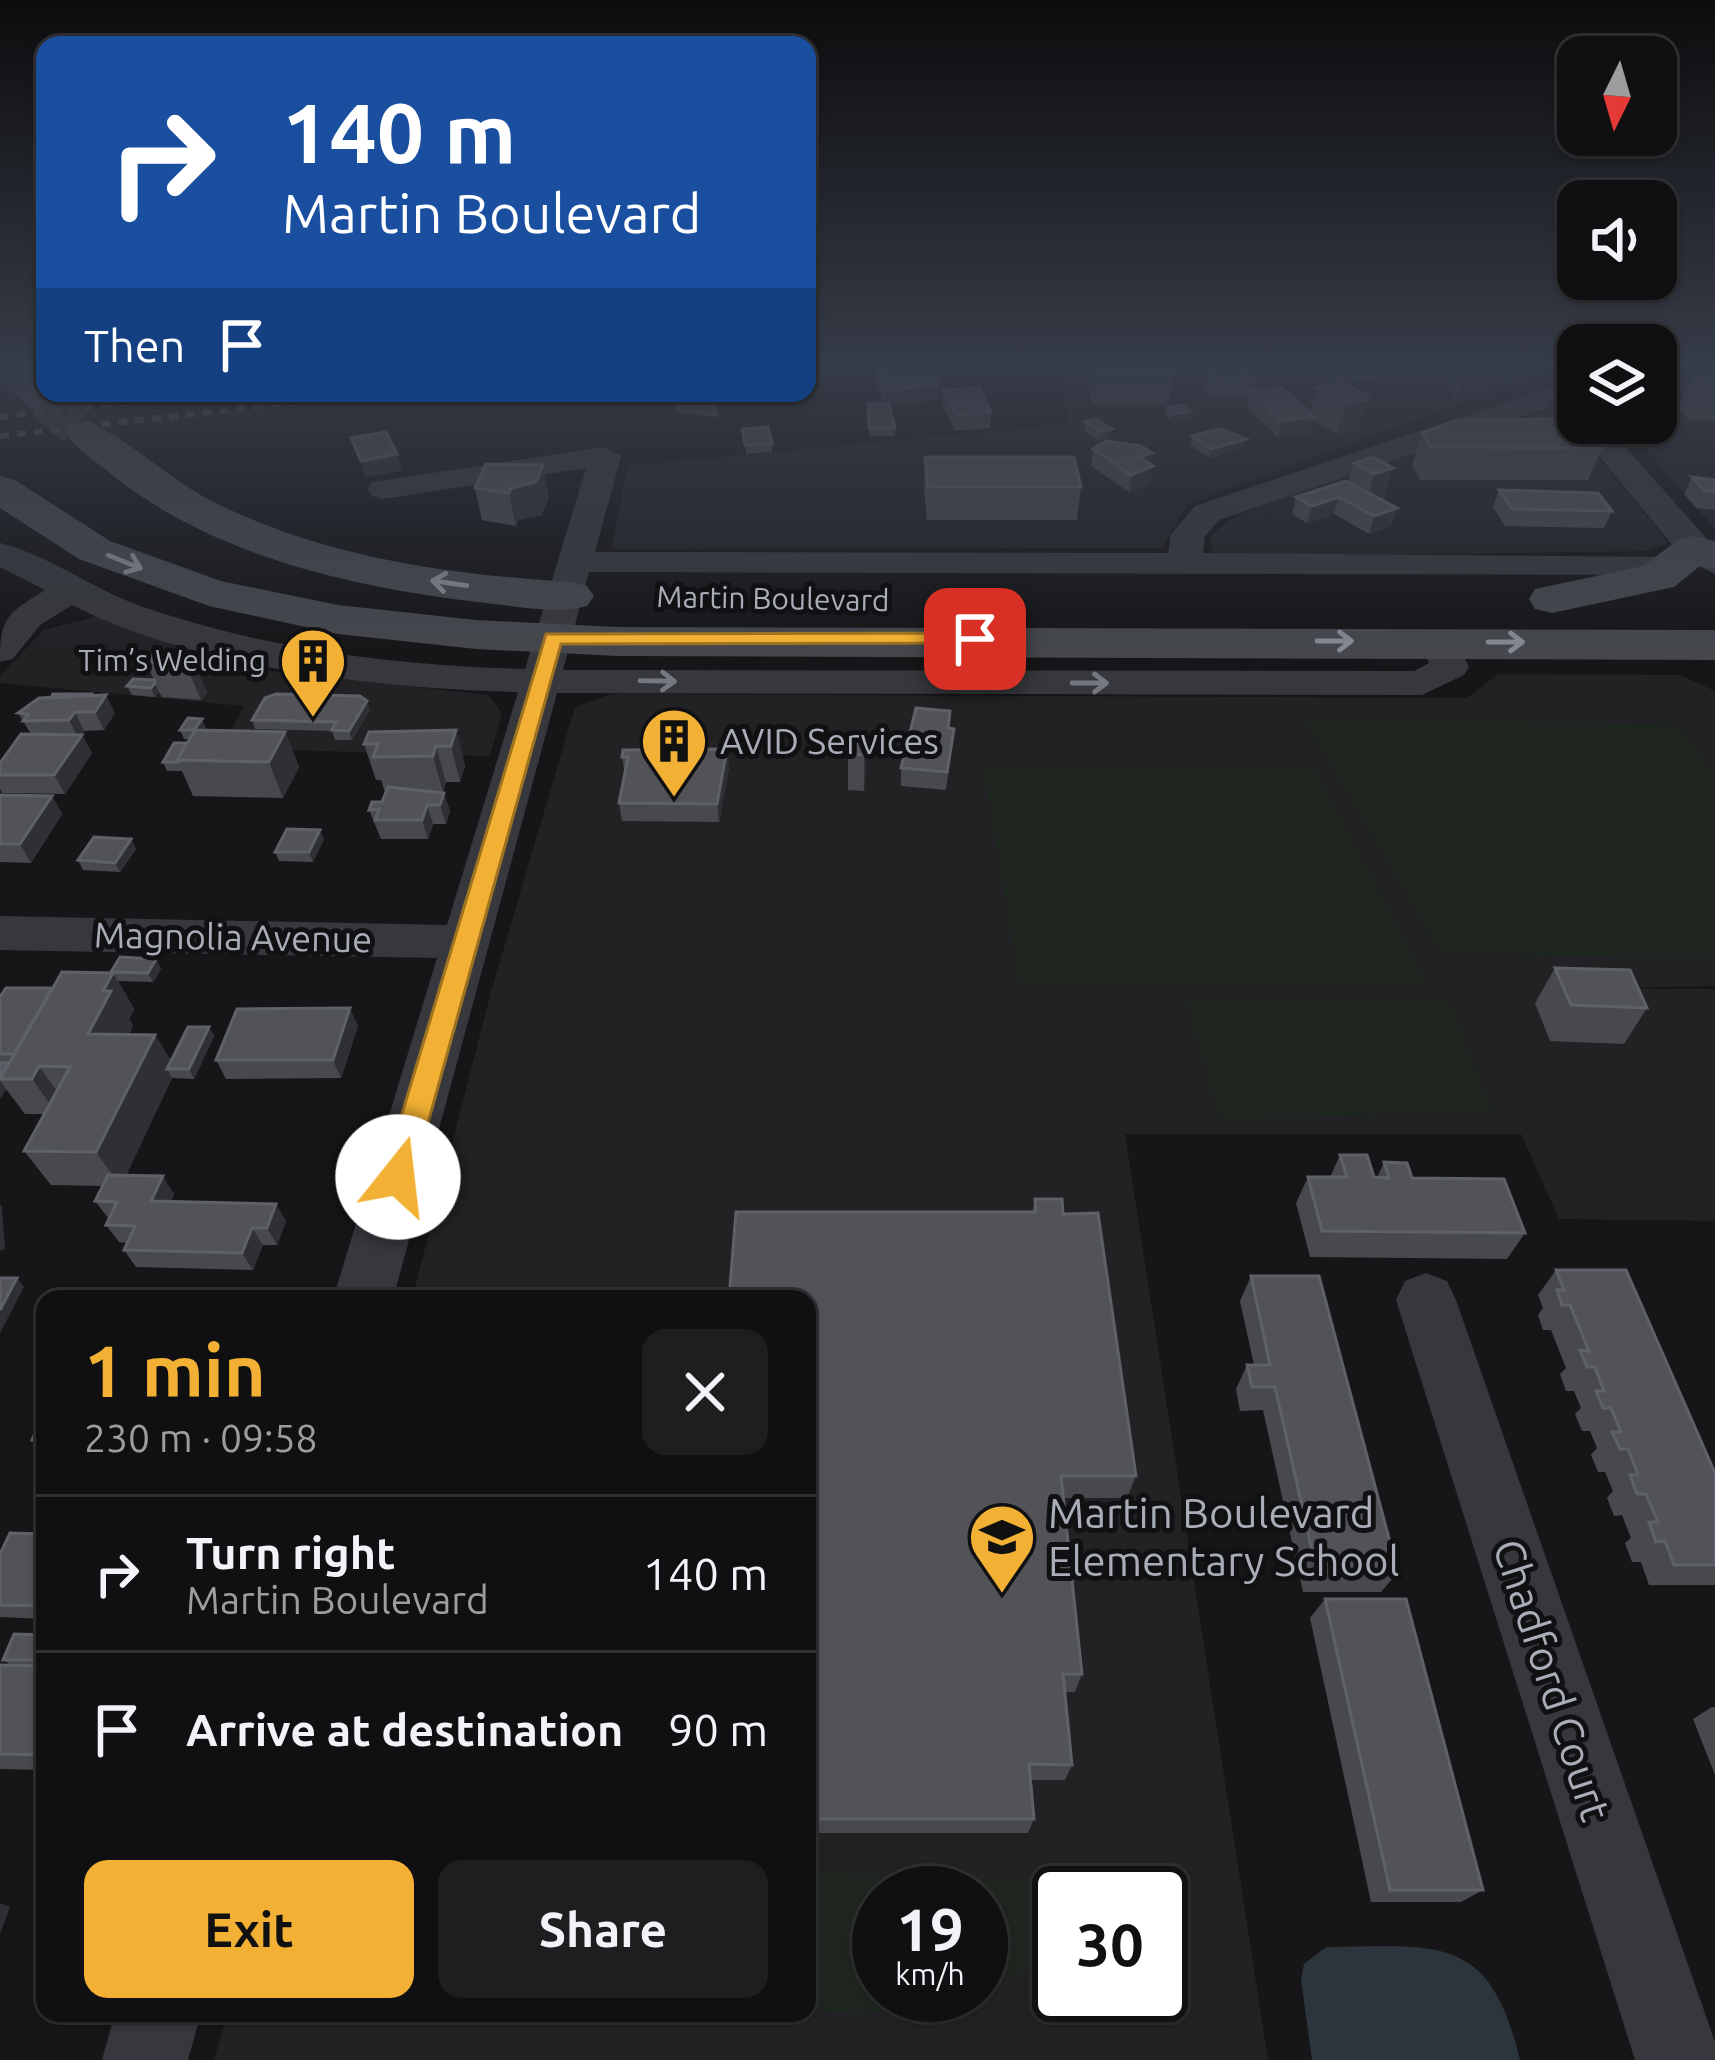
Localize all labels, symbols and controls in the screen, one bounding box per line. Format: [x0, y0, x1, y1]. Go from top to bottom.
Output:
north arrow [1557, 36, 1677, 156]
map controls [1557, 36, 1677, 444]
icon: right [84, 84, 240, 240]
text: 140 m [282, 85, 516, 179]
button: sound [1557, 180, 1677, 300]
text: Martin Boulevard [282, 183, 701, 243]
icon: arrive [209, 312, 275, 378]
text: Then [84, 320, 185, 371]
button: layers [1557, 324, 1677, 444]
one-way arrow [105, 553, 142, 574]
one-way arrow [430, 571, 469, 594]
street label: Martin Boulevard [656, 579, 890, 617]
pin [924, 588, 1026, 690]
icon: arrive [942, 606, 1008, 672]
building icon: Tim’s Welding [278, 626, 348, 720]
one-way arrow [1315, 630, 1354, 652]
one-way arrow [1486, 631, 1525, 653]
place label: Tim’s Welding [78, 643, 266, 677]
one-way arrow [638, 670, 677, 692]
one-way arrow [1070, 672, 1109, 694]
building icon: AVID Services [639, 706, 709, 800]
place label: AVID Services [720, 720, 939, 761]
street label: Magnolia Avenue [94, 914, 373, 959]
position arrow [335, 1114, 461, 1240]
button: close [642, 1329, 768, 1455]
text: 1 min [84, 1330, 266, 1411]
text: 230 m · 09:58 [84, 1416, 318, 1459]
place label: Martin Boulevard Elementary School [1048, 1489, 1400, 1584]
school or university icon: Martin Boulevard Elementary School [967, 1502, 1037, 1596]
text: Turn right [186, 1527, 395, 1578]
street label: Chadford Court [1485, 1533, 1620, 1827]
icon: right [84, 1541, 150, 1607]
text: 140 m [643, 1548, 768, 1599]
text: Martin Boulevard [186, 1578, 489, 1621]
icon: arrive [84, 1697, 150, 1763]
text: Arrive at destination [186, 1704, 623, 1755]
text: 90 m [668, 1704, 768, 1755]
button: Exit [84, 1860, 414, 1998]
button: Share [438, 1860, 768, 1998]
speed limit sign: 30 [1032, 1866, 1188, 2022]
text: 19 [896, 1895, 964, 1962]
text: km/h [895, 1957, 965, 1991]

